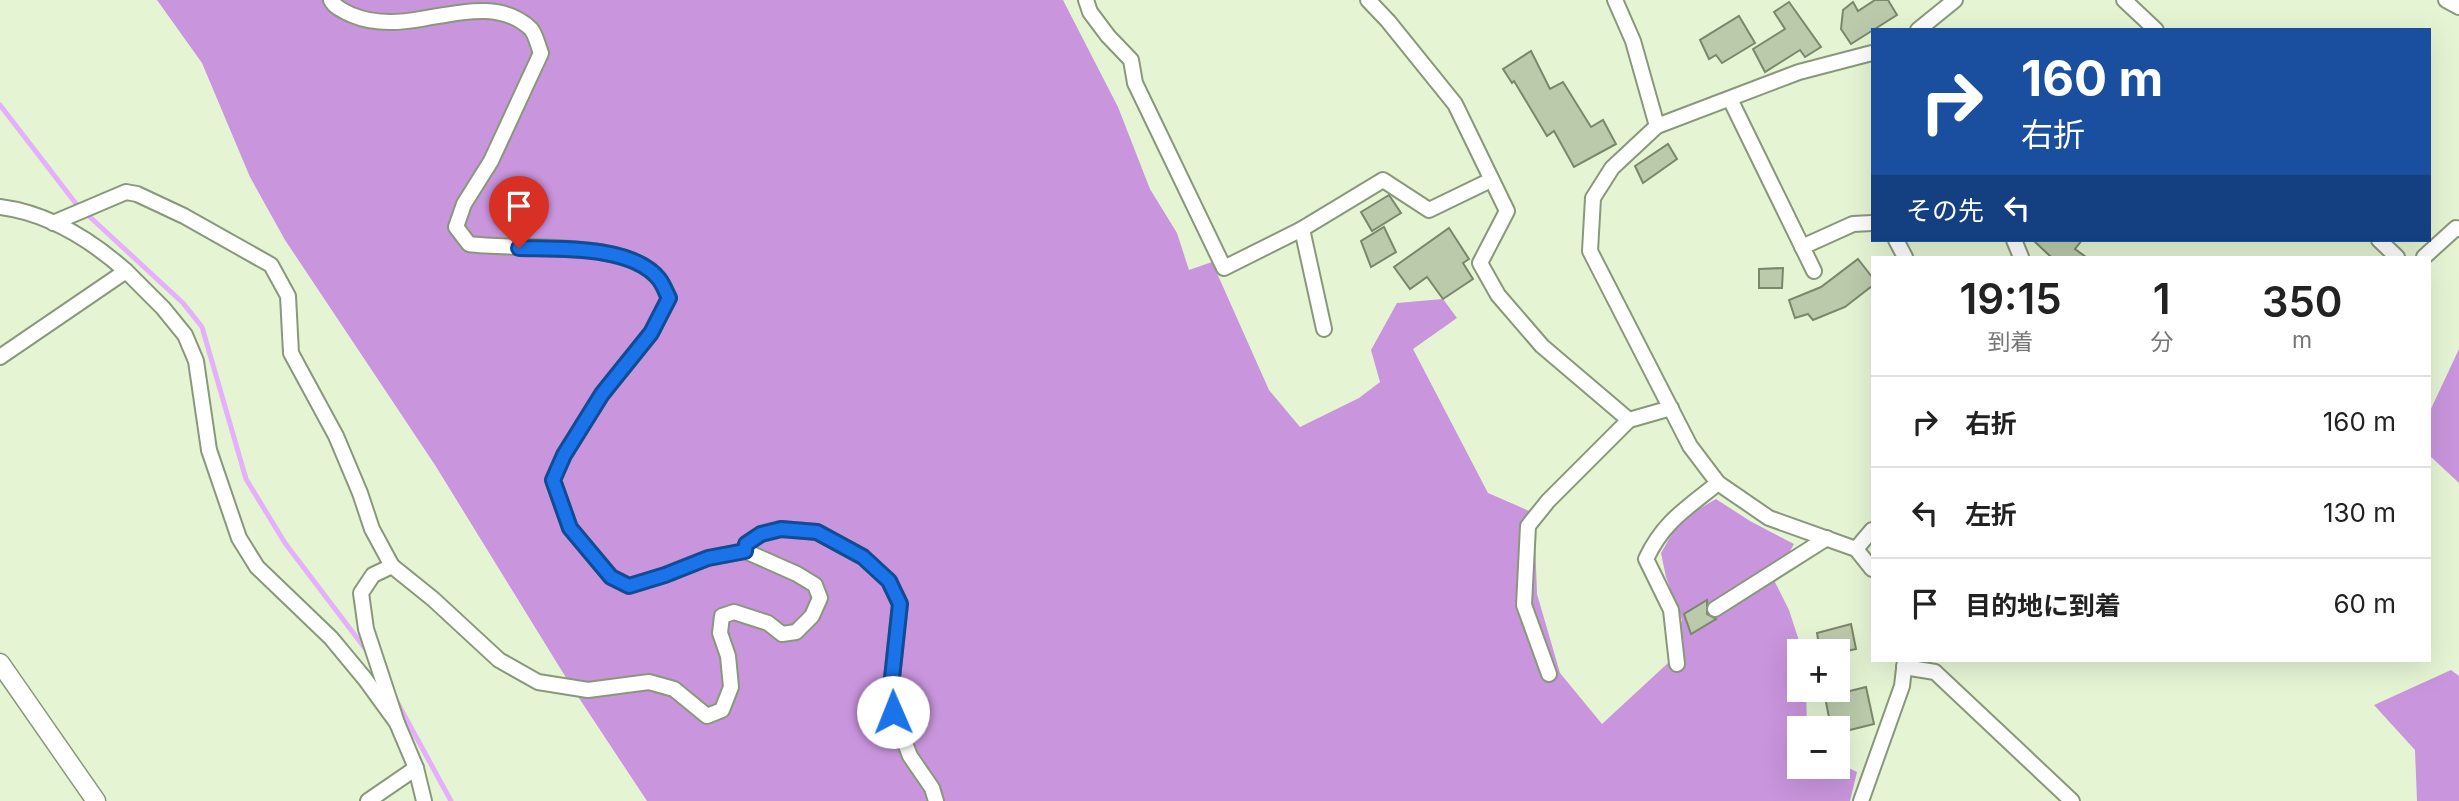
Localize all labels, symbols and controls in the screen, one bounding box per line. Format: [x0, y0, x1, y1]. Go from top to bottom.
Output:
text: 160 m [2021, 49, 2163, 108]
icon: right [1906, 56, 1997, 147]
text: 右折 [2021, 115, 2085, 154]
pin [489, 176, 549, 248]
icon: arrive [500, 187, 538, 225]
icon: left [1998, 189, 2036, 227]
text: その先 [1906, 195, 1984, 226]
text: 19:15 [1959, 273, 2062, 324]
text: 1 [2153, 273, 2171, 324]
text: 350 [2262, 276, 2343, 327]
text: m [2292, 326, 2312, 354]
text: 到着 [1988, 328, 2034, 356]
text: 分 [2150, 328, 2173, 356]
icon: right [1906, 403, 1944, 441]
text: 160 m [2323, 406, 2396, 437]
text: 右折 [1965, 408, 2017, 439]
icon: left [1906, 494, 1944, 532]
text: 130 m [2323, 497, 2396, 528]
text: 左折 [1965, 499, 2017, 530]
icon: arrive [1906, 585, 1944, 623]
text: 60 m [2333, 588, 2396, 619]
text: 目的地に到着 [1965, 590, 2121, 621]
map controls [1787, 639, 1850, 779]
button: + [1787, 639, 1850, 702]
position arrow [856, 675, 930, 749]
button: − [1787, 716, 1850, 779]

